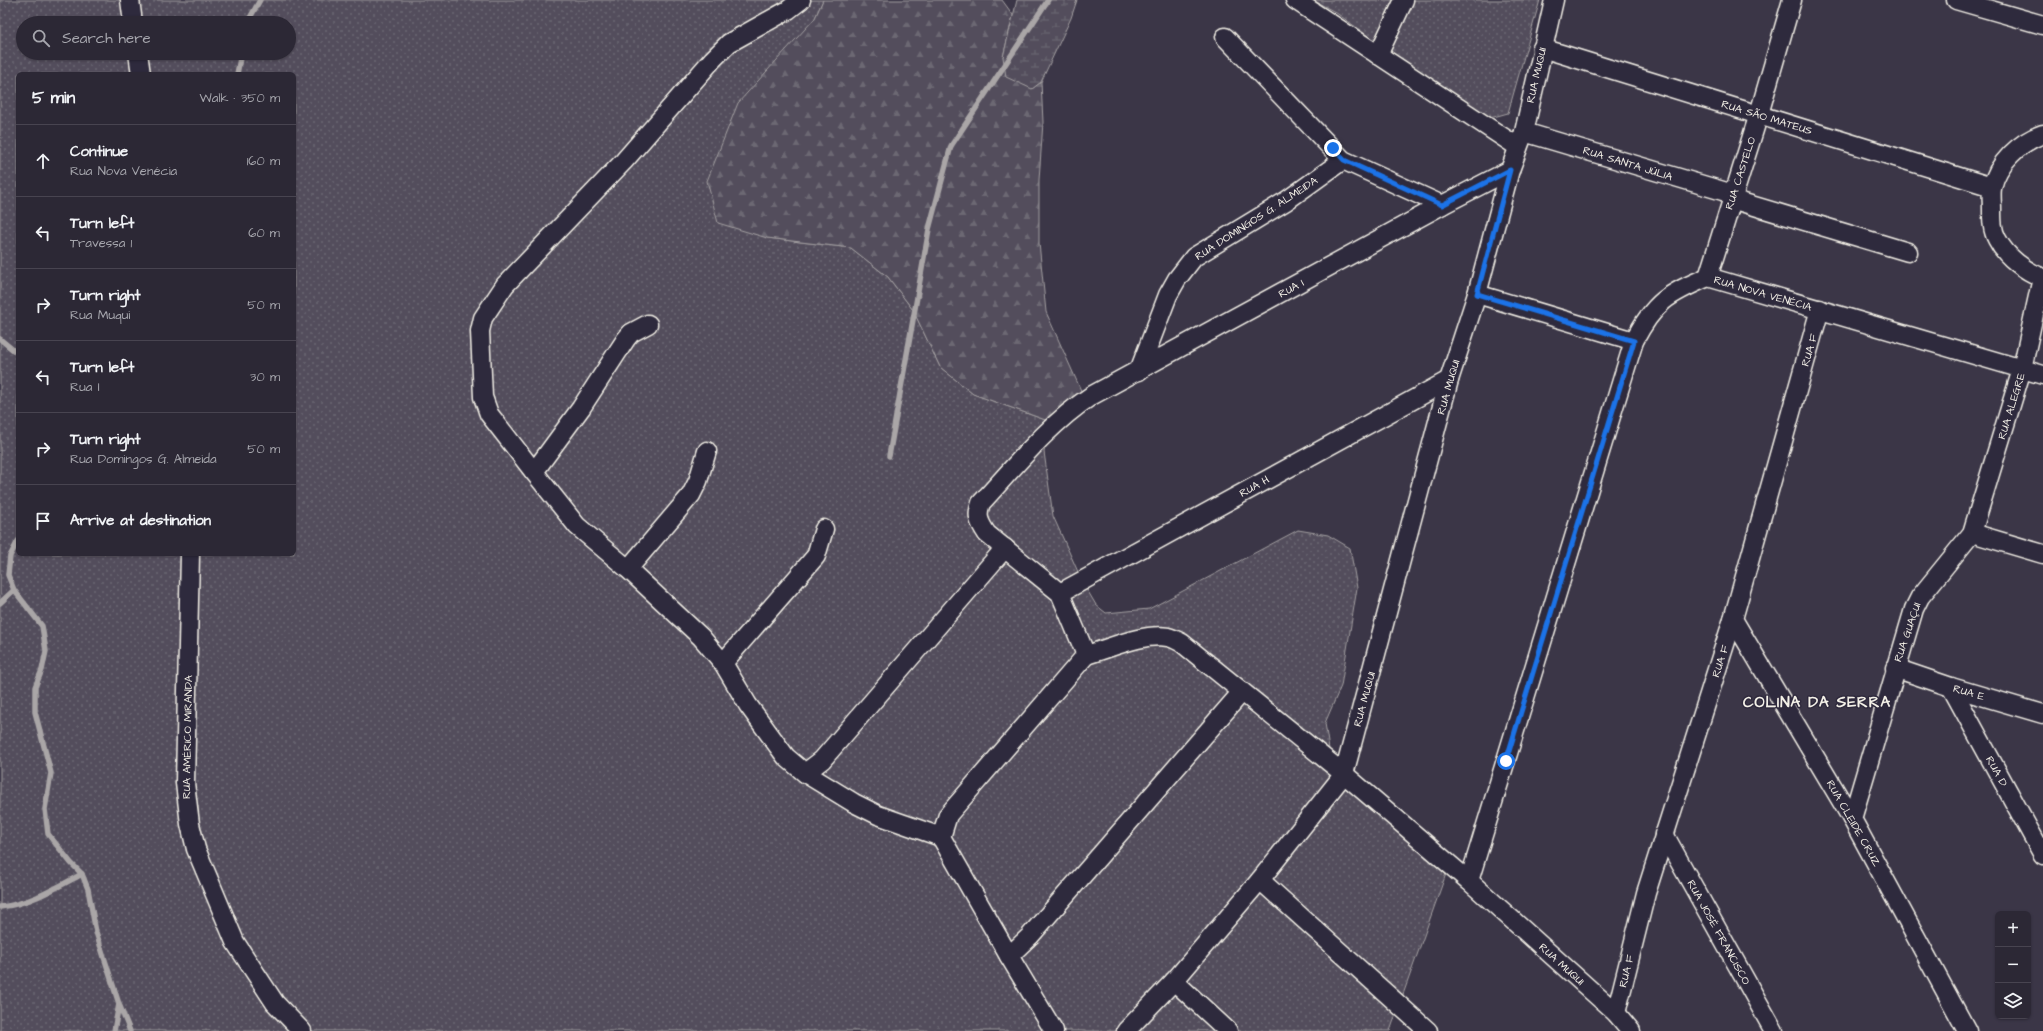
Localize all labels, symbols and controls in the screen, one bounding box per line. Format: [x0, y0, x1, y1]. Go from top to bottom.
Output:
search box [16, 16, 296, 60]
icon: search [30, 27, 52, 49]
text: Search here [62, 28, 151, 49]
street label: RUA MUQUI [1523, 46, 1550, 104]
text: 5 min [32, 86, 75, 110]
text: Walk · 350 m [200, 89, 280, 107]
street label: RUA SÃO MATEUS [1720, 97, 1814, 138]
street label: RUA CASTELO [1722, 134, 1760, 211]
route end [1324, 139, 1342, 157]
text: Continue [70, 141, 128, 162]
street label: RUA SANTA JÚLIA [1581, 143, 1675, 184]
icon: ahead [32, 150, 54, 172]
text: 160 m [247, 152, 280, 170]
text: Rua Nova Venécia [70, 162, 177, 180]
street label: RUA DOMINGOS G. ALMEIDA [1192, 173, 1321, 264]
text: Turn left [70, 213, 134, 234]
icon: left [32, 222, 54, 244]
text: 60 m [248, 224, 280, 242]
text: Travessa 1 [70, 234, 132, 252]
street label: RUA NOVA VENÉCIA [1712, 272, 1814, 315]
street label: RUA I [1276, 275, 1307, 302]
text: Turn right [70, 285, 141, 306]
icon: right [32, 294, 54, 316]
text: 50 m [247, 296, 280, 314]
text: Rua Muqui [70, 306, 130, 324]
street label: RUA F [1798, 332, 1821, 368]
text: Turn left [70, 357, 134, 378]
street label: RUA MUQUI [1433, 358, 1464, 416]
icon: left [32, 366, 54, 388]
text: 30 m [250, 368, 280, 386]
street label: RUA ALEGRE [1994, 371, 2029, 441]
text: Rua I [70, 378, 100, 396]
text: Turn right [70, 429, 141, 450]
icon: right [32, 438, 54, 460]
text: 50 m [247, 440, 280, 458]
text: Rua Domingos G. Almeida [70, 450, 217, 468]
street label: RUA H [1237, 472, 1272, 501]
icon: arrive [32, 510, 54, 532]
text: Arrive at destination [70, 510, 211, 531]
street label: RUA GUAÇUI [1890, 600, 1925, 664]
street label: RUA F [1708, 643, 1733, 679]
street label: RUA MUQUI [1350, 670, 1379, 728]
street label: RUA AMÉRICO MIRANDA [179, 675, 196, 799]
street label: RUA E [1951, 681, 1987, 704]
district label: COLINA DA SERRA [1743, 692, 1891, 713]
route start [1497, 752, 1515, 770]
street label: RUA D [1982, 753, 2011, 789]
street label: RUA CLEIDE CRUZ [1823, 777, 1885, 870]
street label: RUA JOSÉ FRANCISCO [1683, 877, 1754, 988]
map controls [1995, 911, 2031, 1019]
button: + [1995, 911, 2031, 947]
street label: RUA MUQUI [1536, 940, 1588, 989]
button: − [1995, 947, 2031, 983]
street label: RUA F [1615, 953, 1638, 989]
button: layers [1995, 983, 2031, 1019]

